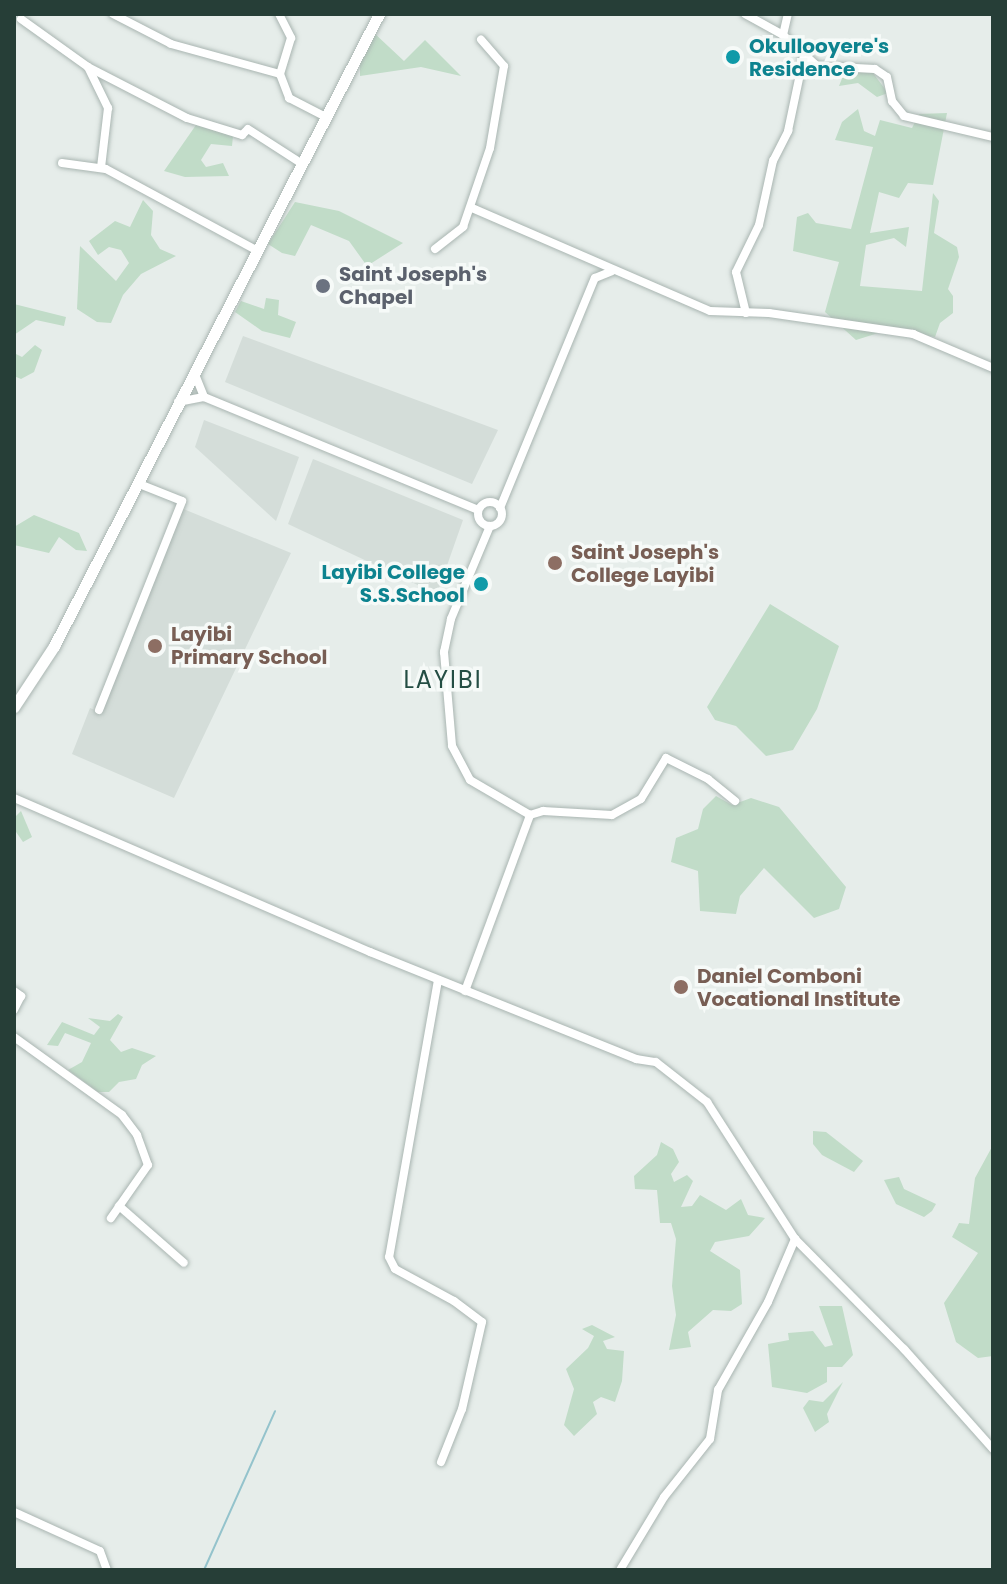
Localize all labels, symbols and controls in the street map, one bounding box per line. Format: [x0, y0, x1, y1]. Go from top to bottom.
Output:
place label: Okullooyere's Residence [749, 34, 889, 81]
marker: Okullooyere's Residence [724, 48, 742, 66]
place label: Saint Joseph's Chapel [339, 262, 487, 309]
marker: Saint Joseph's Chapel [314, 277, 332, 295]
place label: Saint Joseph's College Layibi [571, 540, 719, 587]
marker: Saint Joseph's College Layibi [546, 554, 564, 572]
place label: Layibi College S.S.School [322, 560, 465, 607]
marker: Layibi College S.S.School [472, 575, 490, 593]
place label: Layibi Primary School [171, 622, 327, 669]
marker: Layibi Primary School [146, 637, 164, 655]
district label: LAYIBI [403, 666, 483, 694]
place label: Daniel Comboni Vocational Institute [697, 964, 901, 1011]
marker: Daniel Comboni Vocational Institute [672, 978, 690, 996]

